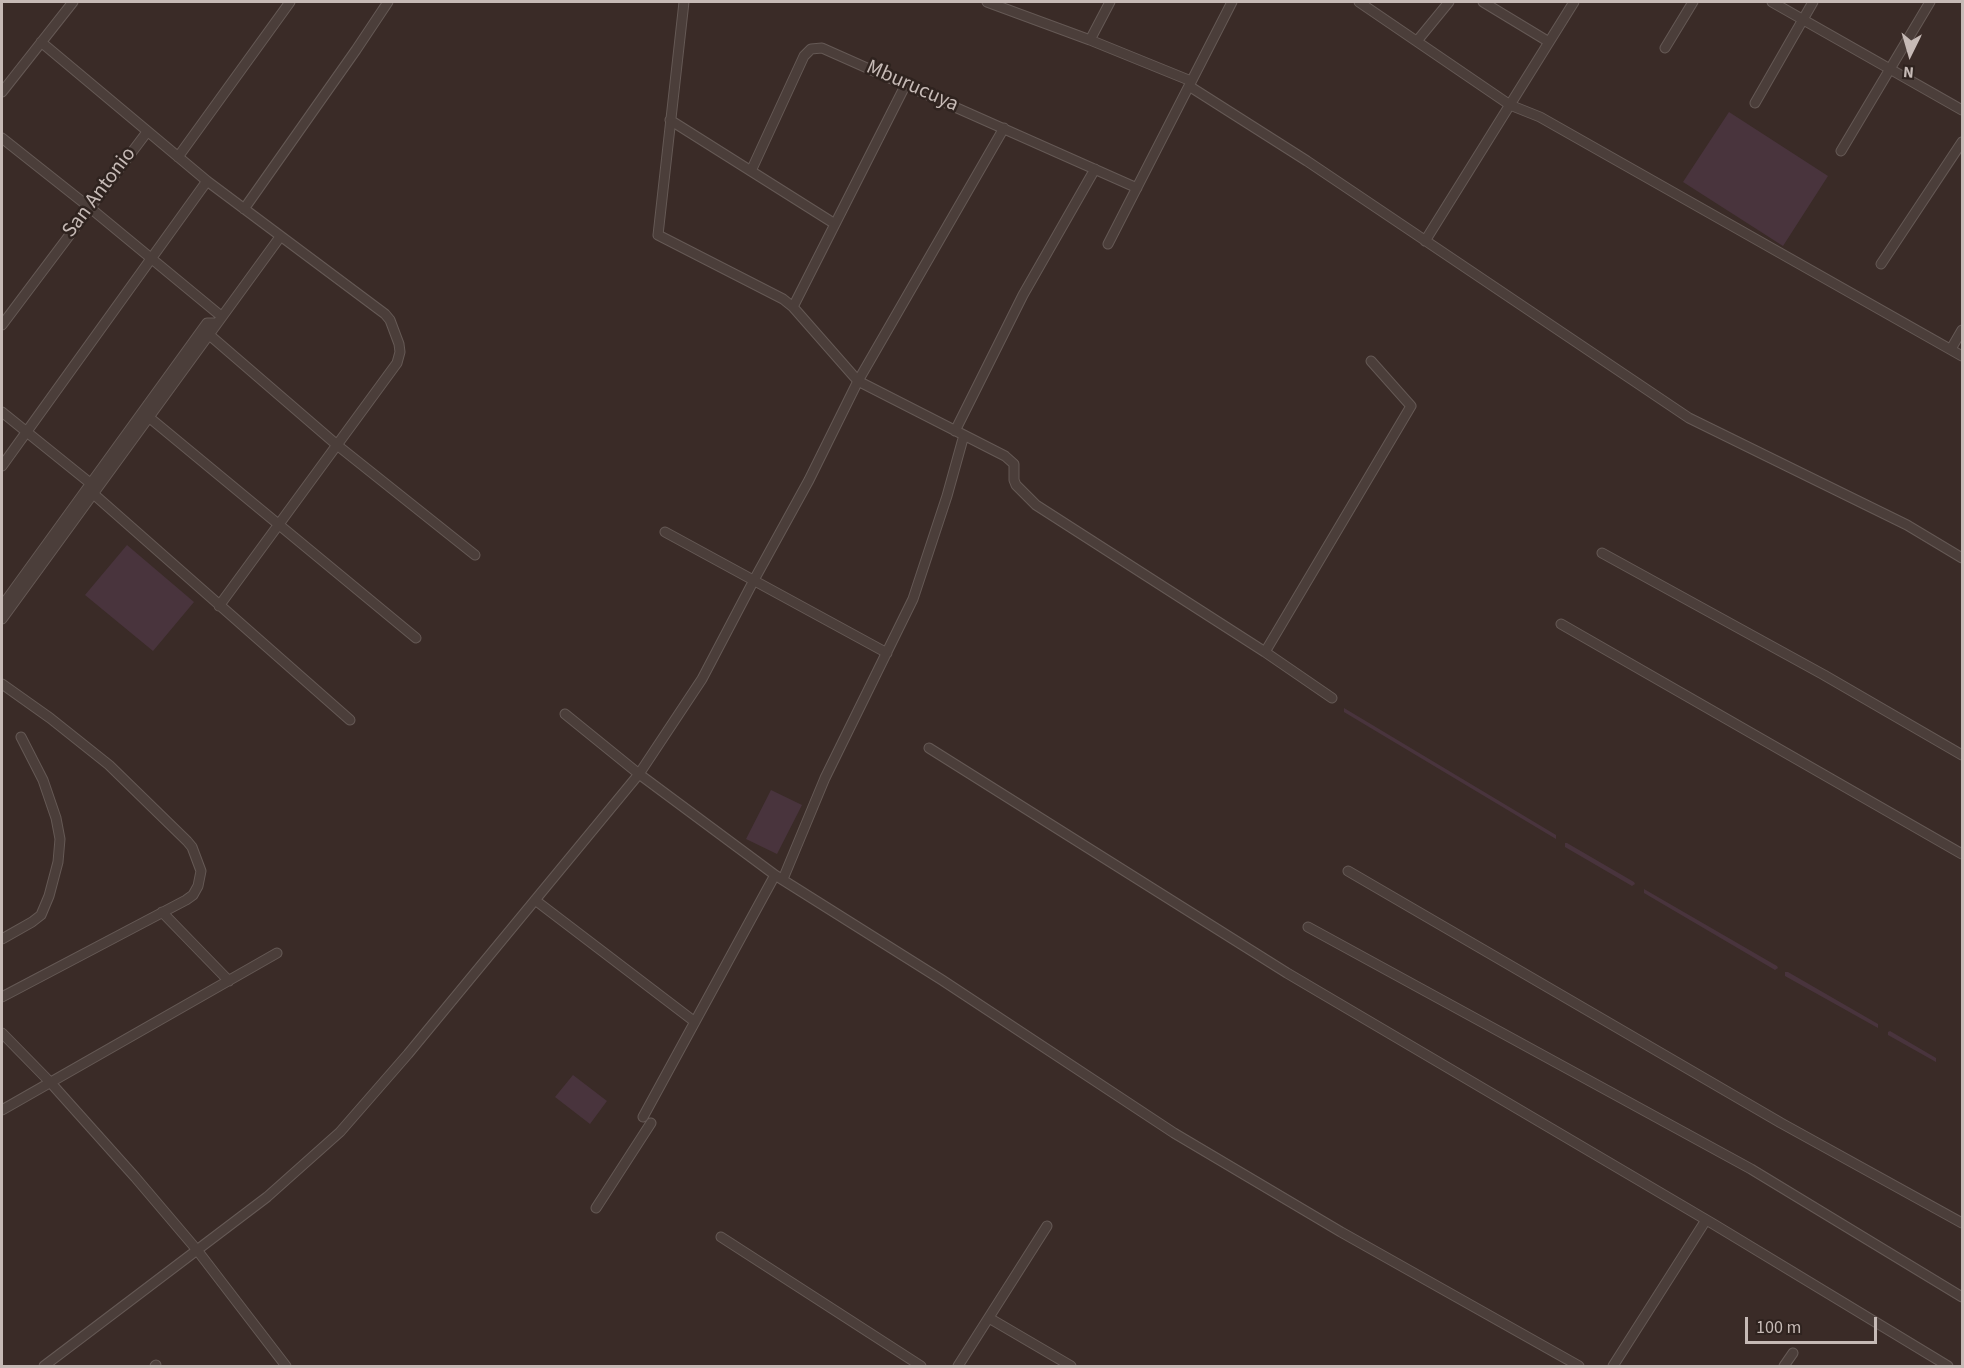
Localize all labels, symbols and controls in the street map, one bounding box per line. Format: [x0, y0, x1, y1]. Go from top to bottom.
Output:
north arrow [1880, 24, 1940, 84]
street label: Mburucuya [862, 56, 962, 118]
text: N [1902, 61, 1915, 83]
street label: San Antonio [58, 143, 142, 243]
scale bar [1748, 1305, 1880, 1343]
text: 100 m [1756, 1315, 1801, 1340]

